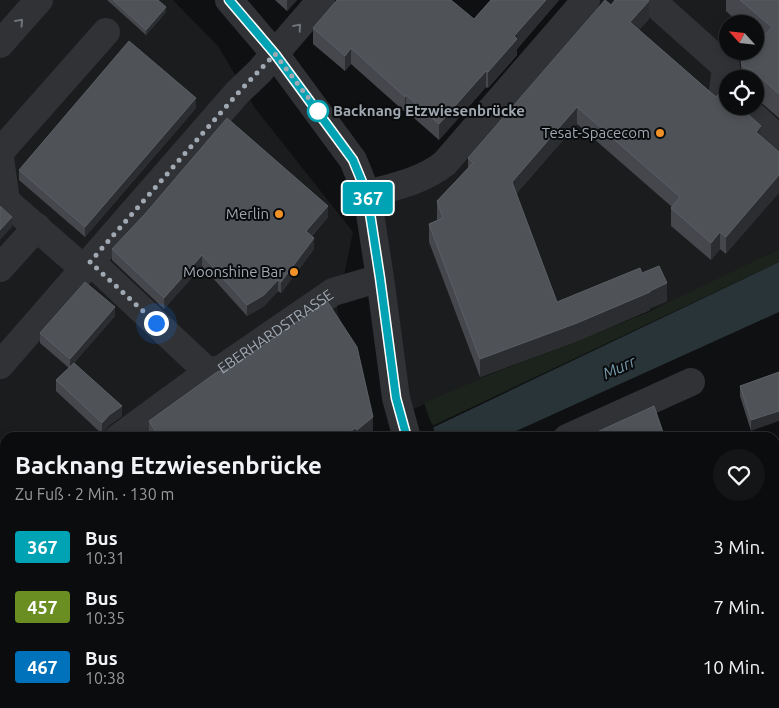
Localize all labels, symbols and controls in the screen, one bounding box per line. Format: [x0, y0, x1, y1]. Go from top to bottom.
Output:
north arrow [719, 15, 764, 60]
map controls [719, 15, 764, 115]
one-way arrow [14, 18, 23, 27]
one-way arrow [293, 24, 301, 33]
button: locate [719, 70, 764, 115]
marker: Backnang Etzwiesenbrücke [307, 100, 329, 122]
place label: Backnang Etzwiesenbrücke [333, 102, 525, 119]
place label: Tesat-Spacecom [542, 124, 650, 141]
marker: Tesat-Spacecom [654, 127, 666, 139]
line badge: 367 [339, 182, 397, 214]
text: 367 [353, 188, 383, 208]
place label: Merlin [226, 205, 269, 222]
marker: Merlin [273, 208, 285, 220]
place label: Moonshine Bar [183, 263, 284, 280]
marker: Moonshine Bar [288, 266, 300, 278]
street label: EBERHARDSTRASSE [214, 286, 336, 377]
your location [144, 311, 169, 336]
water label: Murr [600, 351, 639, 382]
button: heart [713, 449, 765, 501]
text: Backnang Etzwiesenbrücke [15, 452, 322, 479]
text: Zu Fuß · 2 Min. · 130 m [15, 485, 174, 503]
text: Bus [85, 527, 118, 549]
text: 3 Min. [713, 536, 765, 558]
text: 367 [27, 537, 58, 557]
text: 10:31 [85, 549, 125, 567]
text: Bus [85, 587, 118, 609]
text: 7 Min. [713, 596, 765, 618]
text: 457 [27, 597, 58, 617]
text: 10:35 [85, 609, 125, 627]
text: Bus [85, 647, 118, 669]
text: 10 Min. [703, 656, 765, 678]
text: 467 [27, 657, 58, 677]
text: 10:38 [85, 669, 125, 687]

